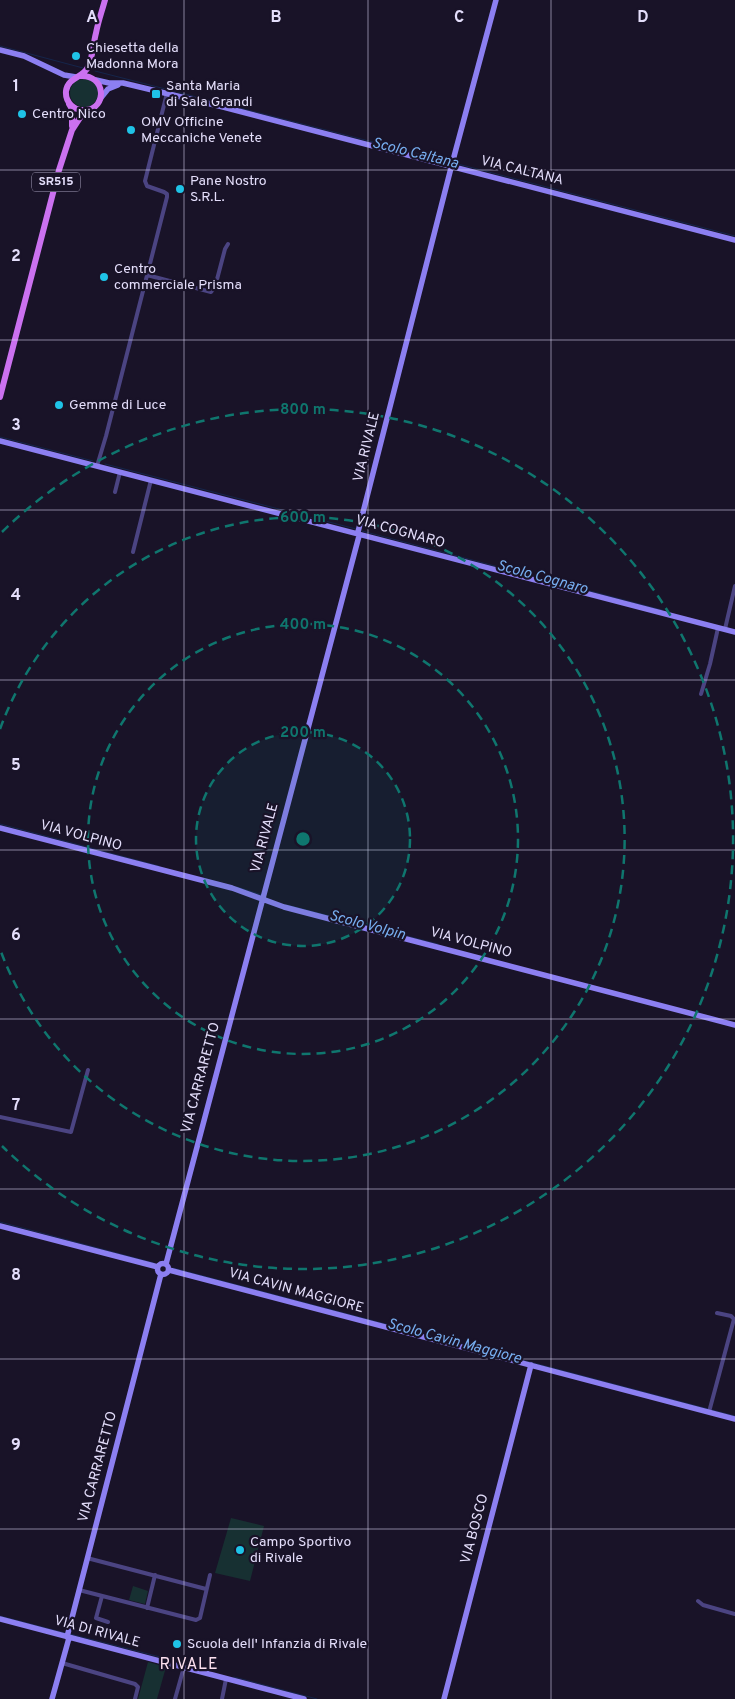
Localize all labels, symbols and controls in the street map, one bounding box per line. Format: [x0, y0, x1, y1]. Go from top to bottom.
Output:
text: A [86, 8, 98, 28]
text: B [270, 8, 282, 28]
text: C [454, 8, 464, 28]
text: D [637, 8, 649, 28]
place label: Chiesetta della Madonna Mora [86, 40, 179, 73]
marker: Chiesetta della Madonna Mora [70, 50, 82, 62]
text: 1 [13, 77, 19, 97]
place label: Santa Maria di Sala Grandi [166, 78, 253, 111]
marker: Santa Maria di Sala Grandi [150, 88, 162, 100]
place label: Centro Nico [32, 106, 106, 123]
marker: Centro Nico [16, 108, 28, 120]
place label: OMV Officine Meccaniche Venete [141, 114, 262, 147]
marker: OMV Officine Meccaniche Venete [125, 124, 137, 136]
water label: Scolo Caltana [370, 134, 460, 174]
street label: VIA CALTANA [479, 153, 565, 189]
road number: SR515 [32, 172, 80, 192]
place label: Pane Nostro S.R.L. [190, 173, 267, 206]
marker: Pane Nostro S.R.L. [174, 183, 186, 195]
text: 2 [11, 247, 21, 267]
place label: Centro commerciale Prisma [114, 261, 242, 294]
marker: Centro commerciale Prisma [98, 271, 110, 283]
place label: Gemme di Luce [69, 397, 166, 414]
marker: Gemme di Luce [53, 399, 65, 411]
text: 800 m [280, 401, 326, 420]
street label: VIA RIVALE [350, 410, 384, 484]
text: 3 [11, 416, 21, 436]
text: 600 m [280, 509, 326, 528]
street label: VIA COGNARO [353, 512, 447, 552]
water label: Scolo Cognaro [495, 557, 590, 599]
text: 4 [11, 586, 21, 606]
text: 400 m [280, 616, 326, 635]
text: 200 m [280, 724, 326, 743]
text: 5 [11, 756, 21, 776]
street label: VIA RIVALE [248, 801, 282, 875]
street label: VIA VOLPINO [38, 817, 124, 855]
centre of rings [294, 830, 312, 848]
water label: Scolo Volpin [327, 907, 407, 945]
street label: VIA VOLPINO [428, 924, 514, 962]
text: 6 [11, 926, 21, 946]
street label: VIA CARRARETTO [178, 1021, 224, 1135]
text: 7 [12, 1096, 20, 1116]
street label: VIA CAVIN MAGGIORE [227, 1265, 365, 1317]
text: 8 [11, 1266, 21, 1286]
water label: Scolo Cavin Maggiore [385, 1315, 523, 1369]
street label: VIA CARRARETTO [75, 1410, 121, 1524]
text: 9 [11, 1436, 21, 1456]
street label: VIA BOSCO [457, 1492, 493, 1566]
place label: Campo Sportivo di Rivale [250, 1534, 351, 1567]
marker: Campo Sportivo di Rivale [234, 1544, 246, 1556]
street label: VIA DI RIVALE [52, 1612, 142, 1652]
place label: Scuola dell' Infanzia di Rivale [187, 1636, 367, 1653]
marker: Scuola dell' Infanzia di Rivale [171, 1638, 183, 1650]
district label: RIVALE [159, 1655, 219, 1675]

